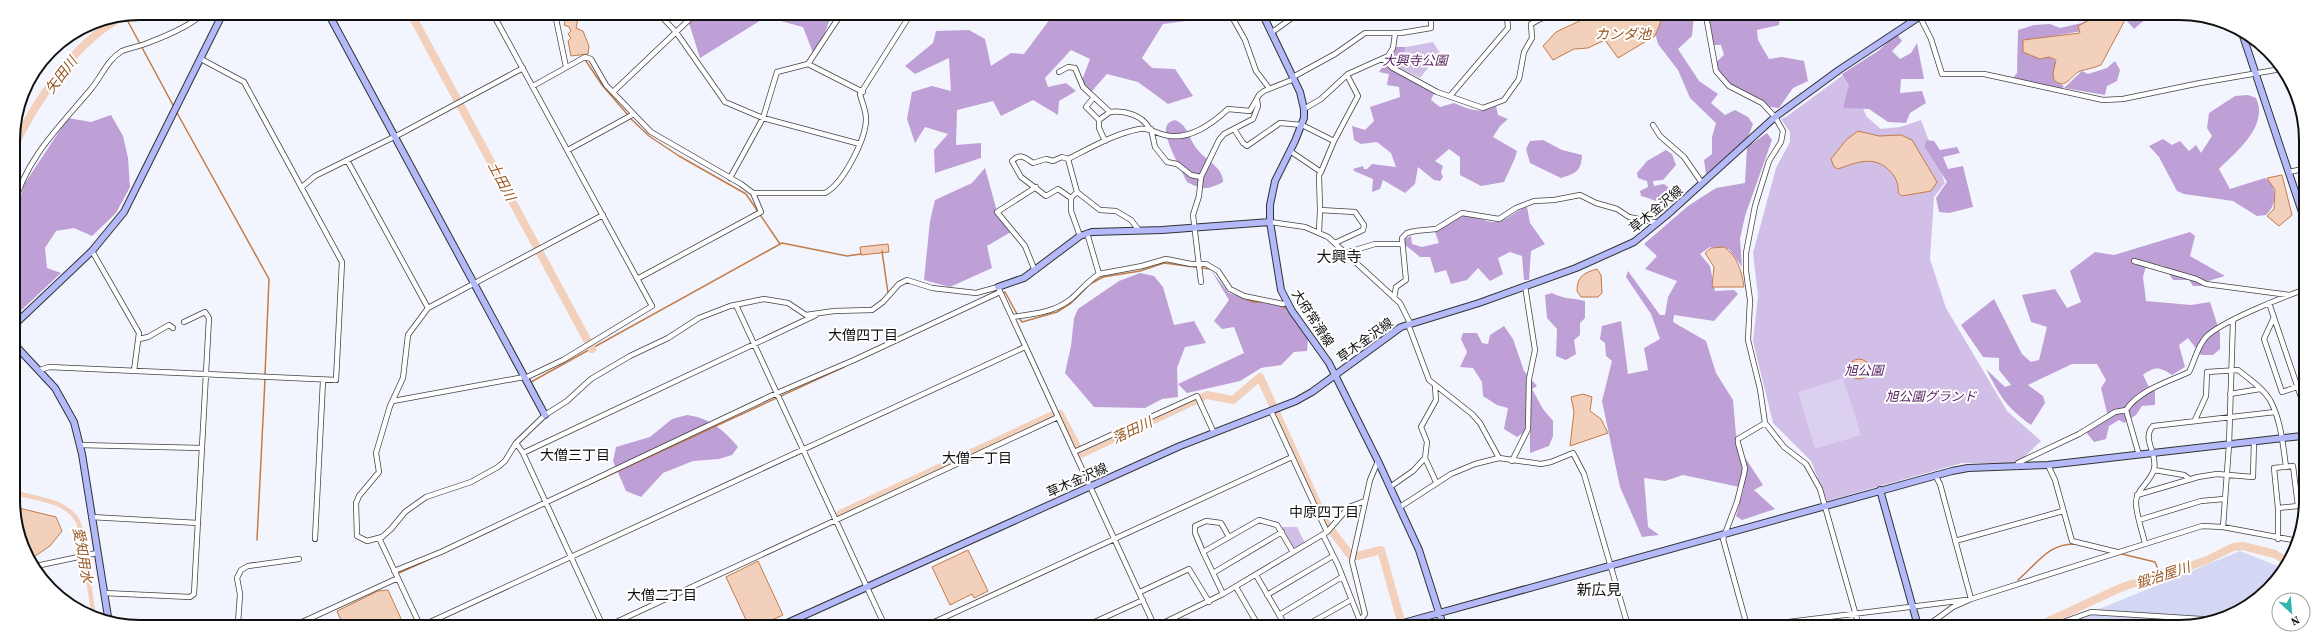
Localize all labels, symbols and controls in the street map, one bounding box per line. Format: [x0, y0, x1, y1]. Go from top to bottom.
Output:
water label: カンダ池 [1595, 24, 1653, 44]
water label: 矢田川 [40, 51, 83, 98]
park label: 大興寺公園 [1382, 52, 1449, 69]
water label: 土田川 [483, 158, 522, 206]
street label: 草木金沢線 [1626, 182, 1686, 236]
district label: 大興寺 [1316, 246, 1362, 267]
street label: 大府常滑線 [1288, 286, 1338, 350]
street label: 草木金沢線 [1334, 314, 1396, 366]
district label: 大僧四丁目 [828, 325, 898, 345]
park label: 旭公園 [1844, 362, 1885, 379]
park label: 旭公園グランド [1885, 388, 1977, 405]
water label: 落田川 [1109, 411, 1157, 448]
district label: 大僧三丁目 [540, 445, 610, 465]
district label: 大僧一丁目 [942, 448, 1012, 468]
street label: 草木金沢線 [1044, 459, 1110, 501]
district label: 中原四丁目 [1289, 502, 1359, 522]
water label: 愛知用水 [68, 526, 98, 586]
water label: 鍛治屋川 [2133, 556, 2195, 593]
district label: 新広見 [1576, 579, 1622, 600]
district label: 大僧二丁目 [627, 585, 697, 605]
north arrow [2271, 592, 2311, 632]
text: N [2288, 612, 2302, 629]

